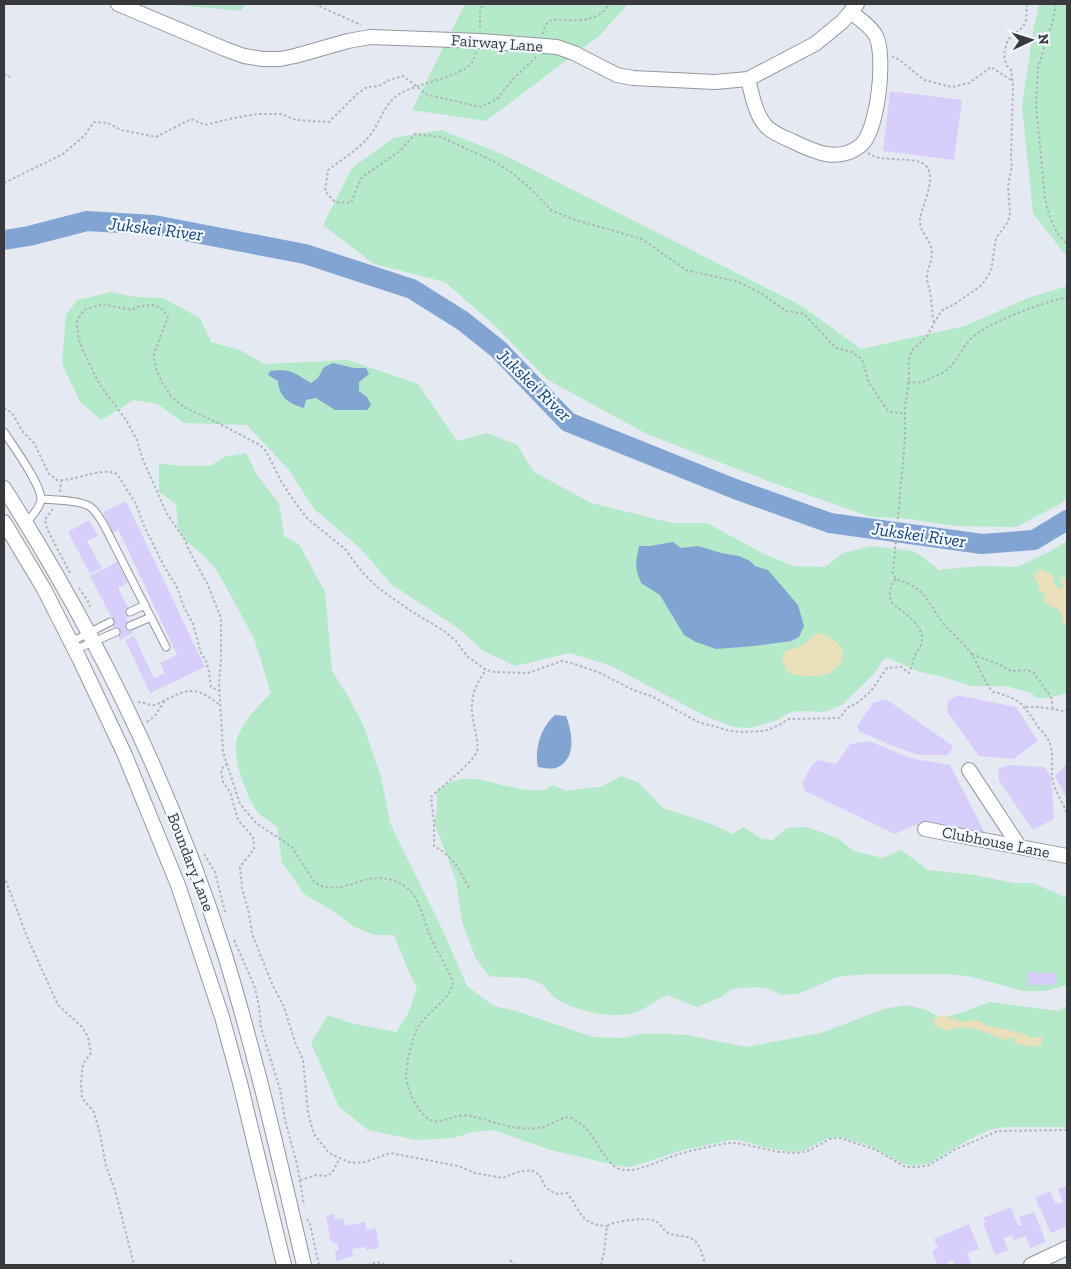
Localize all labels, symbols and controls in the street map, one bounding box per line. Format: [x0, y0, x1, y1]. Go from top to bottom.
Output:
north arrow [1006, 15, 1056, 65]
street label: Fairway Lane [451, 30, 543, 56]
text: N [1035, 33, 1052, 45]
water label: Jukskei River [107, 212, 205, 246]
water label: Jukskei River [492, 344, 576, 426]
water label: Jukskei River [870, 517, 968, 553]
street label: Boundary Lane [164, 810, 218, 914]
street label: Clubhouse Lane [940, 822, 1052, 862]

